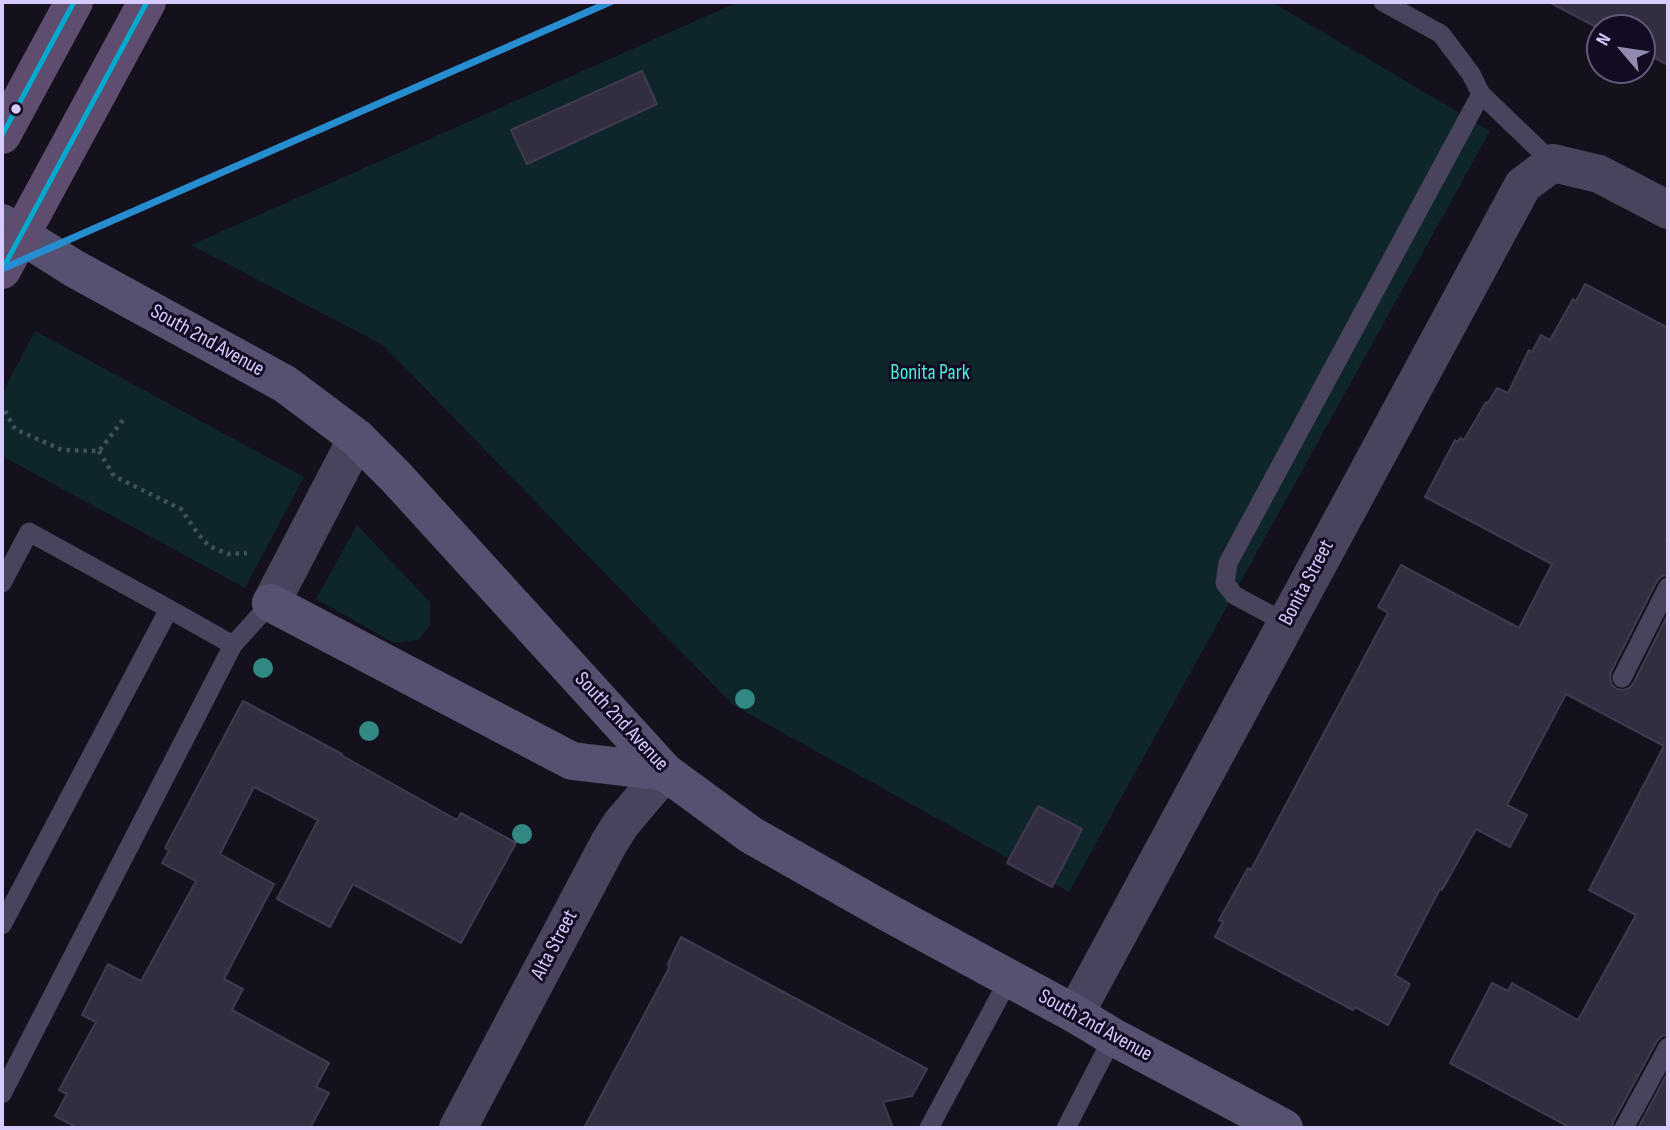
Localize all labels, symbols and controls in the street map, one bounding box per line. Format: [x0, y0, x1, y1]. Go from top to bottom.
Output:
north arrow [1586, 14, 1656, 84]
text: N [1591, 30, 1616, 50]
unlabelled marker [9, 102, 23, 116]
street label: South 2nd Avenue [146, 299, 268, 383]
park label: Bonita Park [890, 361, 970, 387]
street label: Bonita Street [1274, 536, 1340, 630]
street label: South 2nd Avenue [569, 667, 673, 777]
street label: Alta Street [526, 906, 584, 984]
street label: South 2nd Avenue [1034, 984, 1156, 1068]

